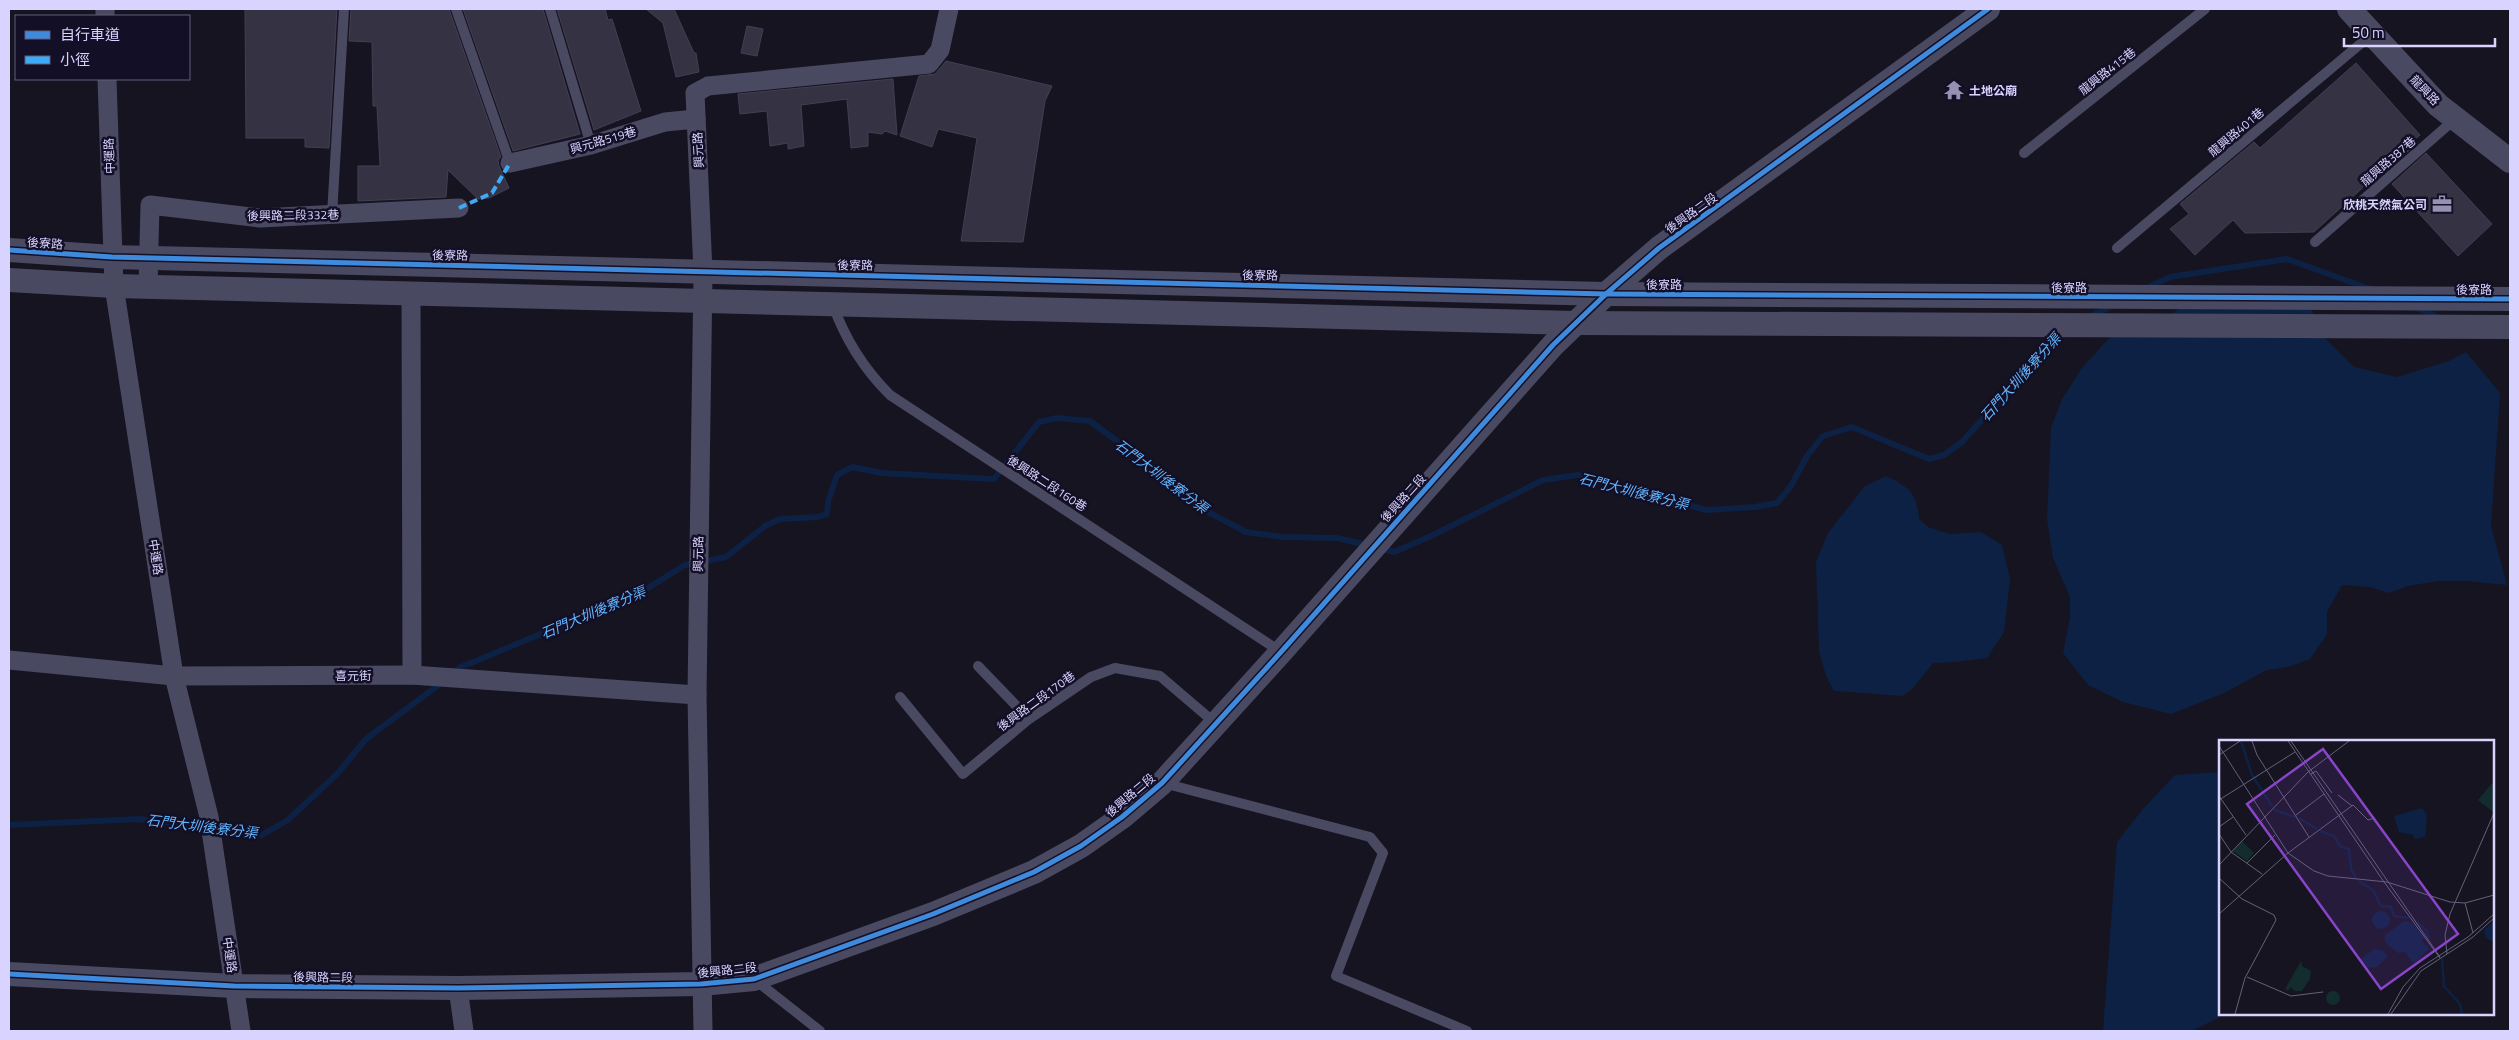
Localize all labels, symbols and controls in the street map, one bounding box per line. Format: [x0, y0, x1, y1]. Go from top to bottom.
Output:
legend [15, 15, 190, 80]
scale bar [2344, 15, 2495, 47]
text: 50 m [2352, 21, 2385, 44]
text: 自行車道 [60, 23, 120, 46]
street label: 龍興路415巷 [2074, 43, 2140, 99]
text: 小徑 [60, 48, 90, 71]
street label: 龍興路 [2406, 70, 2444, 110]
temple icon: 土地公廟 [1943, 79, 1965, 101]
place label: 土地公廟 [1969, 81, 2017, 100]
street label: 龍興路401巷 [2204, 103, 2268, 161]
street label: 興元路519巷 [568, 121, 638, 159]
street label: 龍興路387巷 [2356, 131, 2420, 191]
street label: 興元路 [688, 132, 708, 168]
street label: 中運路 [99, 138, 119, 174]
street label: 後興路二段 [1661, 188, 1721, 238]
office icon: 欣桃天然氣公司 [2431, 193, 2453, 215]
place label: 欣桃天然氣公司 [2343, 195, 2427, 214]
street label: 後興路二段332巷 [247, 205, 339, 225]
street label: 後寮路 [26, 232, 64, 254]
street label: 後寮路 [432, 245, 468, 265]
street label: 後寮路 [837, 255, 873, 275]
street label: 後寮路 [1242, 265, 1278, 285]
street label: 後寮路 [1646, 275, 1682, 294]
street label: 後寮路 [2051, 278, 2087, 297]
street label: 後寮路 [2456, 280, 2492, 299]
water label: 石門大圳後寮分渠 [1975, 327, 2067, 426]
water label: 石門大圳後寮分渠 [1111, 434, 1215, 519]
street label: 後興路二段160巷 [1003, 450, 1091, 516]
water label: 石門大圳後寮分渠 [1577, 467, 1693, 515]
street label: 後興路二段 [1376, 469, 1430, 527]
street label: 興元路 [688, 536, 708, 572]
street label: 中運路 [144, 538, 168, 576]
water label: 石門大圳後寮分渠 [537, 580, 650, 644]
street label: 喜元街 [335, 666, 371, 685]
street label: 後興路二段170巷 [993, 666, 1079, 736]
inset map [2219, 740, 2494, 1015]
street label: 後興路二段 [1101, 768, 1159, 822]
water label: 石門大圳後寮分渠 [145, 809, 261, 843]
street label: 中運路 [218, 936, 242, 974]
street label: 後興路二段 [696, 957, 758, 983]
street label: 後興路二段 [293, 967, 353, 987]

